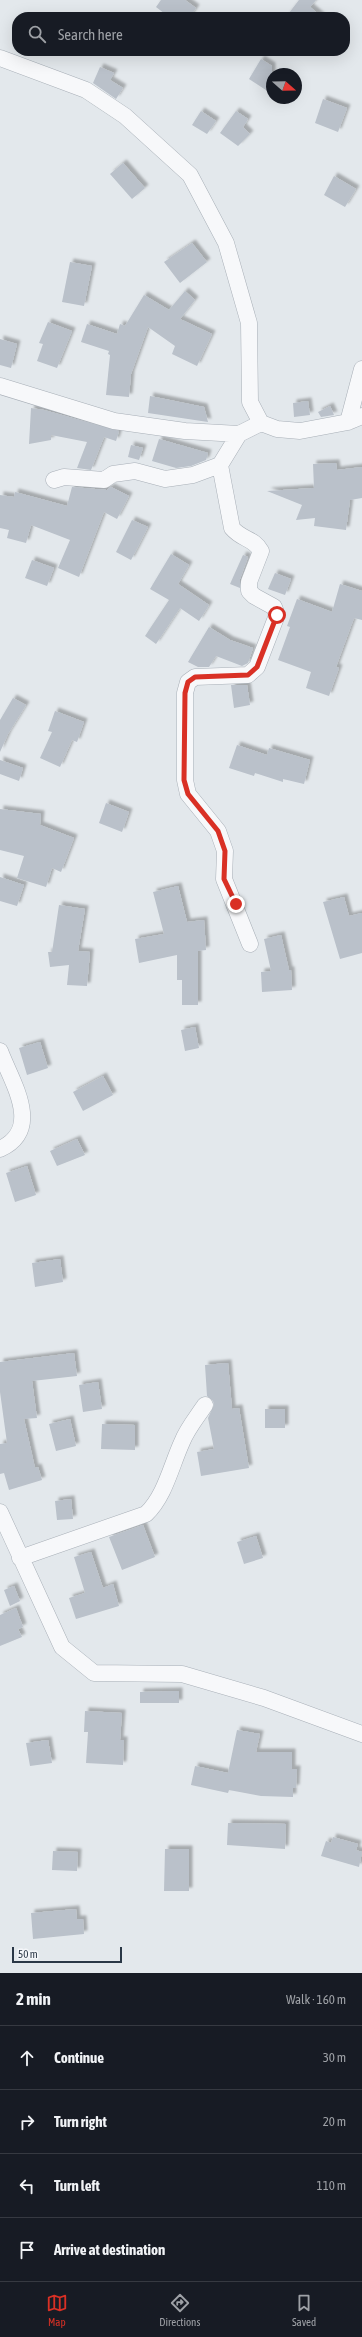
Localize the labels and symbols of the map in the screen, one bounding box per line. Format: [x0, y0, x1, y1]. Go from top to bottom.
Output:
north arrow [266, 68, 302, 104]
route start [268, 606, 286, 624]
route end [227, 895, 245, 913]
scale bar [12, 1945, 122, 1964]

